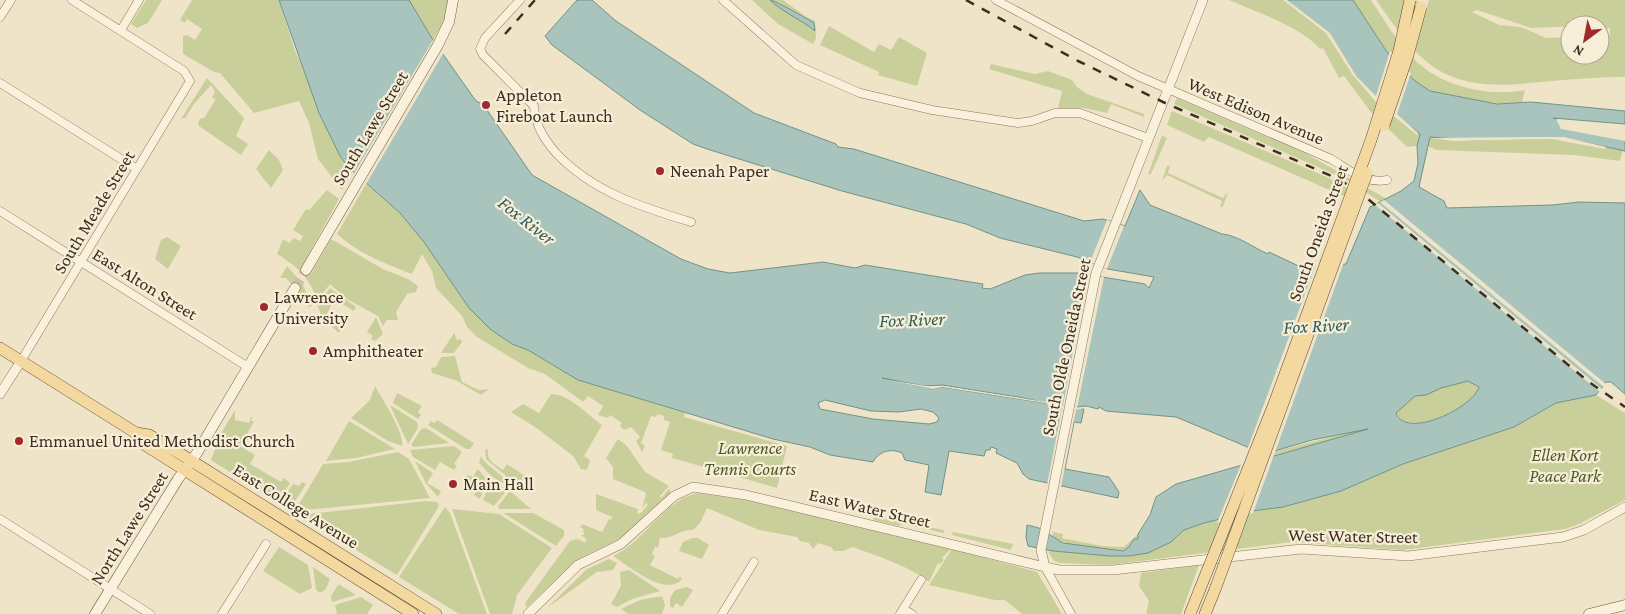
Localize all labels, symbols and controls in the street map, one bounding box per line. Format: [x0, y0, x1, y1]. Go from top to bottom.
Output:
north arrow [1560, 15, 1610, 65]
text: N [1569, 41, 1586, 60]
street label: South Lawe Street [328, 66, 412, 189]
street label: West Edison Avenue [1185, 73, 1327, 149]
place label: Appleton Fireboat Launch [496, 85, 613, 126]
marker: Appleton Fireboat Launch [480, 99, 492, 111]
street label: South Meade Street [49, 146, 139, 277]
place label: Neenah Paper [670, 161, 770, 181]
street label: South Oneida Street [1284, 161, 1352, 304]
marker: Neenah Paper [654, 165, 666, 177]
water label: Fox River [494, 192, 560, 250]
street label: East Alton Street [89, 244, 202, 325]
street label: South Olde Oneida Street [1037, 255, 1095, 438]
place label: Lawrence University [274, 287, 349, 328]
marker: Lawrence University [258, 301, 270, 313]
water label: Fox River [879, 308, 947, 331]
water label: Fox River [1283, 313, 1351, 338]
place label: Amphitheater [323, 341, 424, 361]
marker: Amphitheater [307, 345, 319, 357]
place label: Emmanuel United Methodist Church [29, 431, 295, 451]
marker: Emmanuel United Methodist Church [13, 435, 25, 447]
park label: Lawrence Tennis Courts [704, 438, 797, 479]
park label: Ellen Kort Peace Park [1529, 445, 1602, 486]
street label: East College Avenue [230, 459, 363, 553]
street label: North Lawe Street [86, 467, 172, 588]
place label: Main Hall [463, 474, 534, 494]
marker: Main Hall [447, 478, 459, 490]
street label: East Water Street [807, 484, 934, 532]
street label: West Water Street [1288, 525, 1419, 547]

